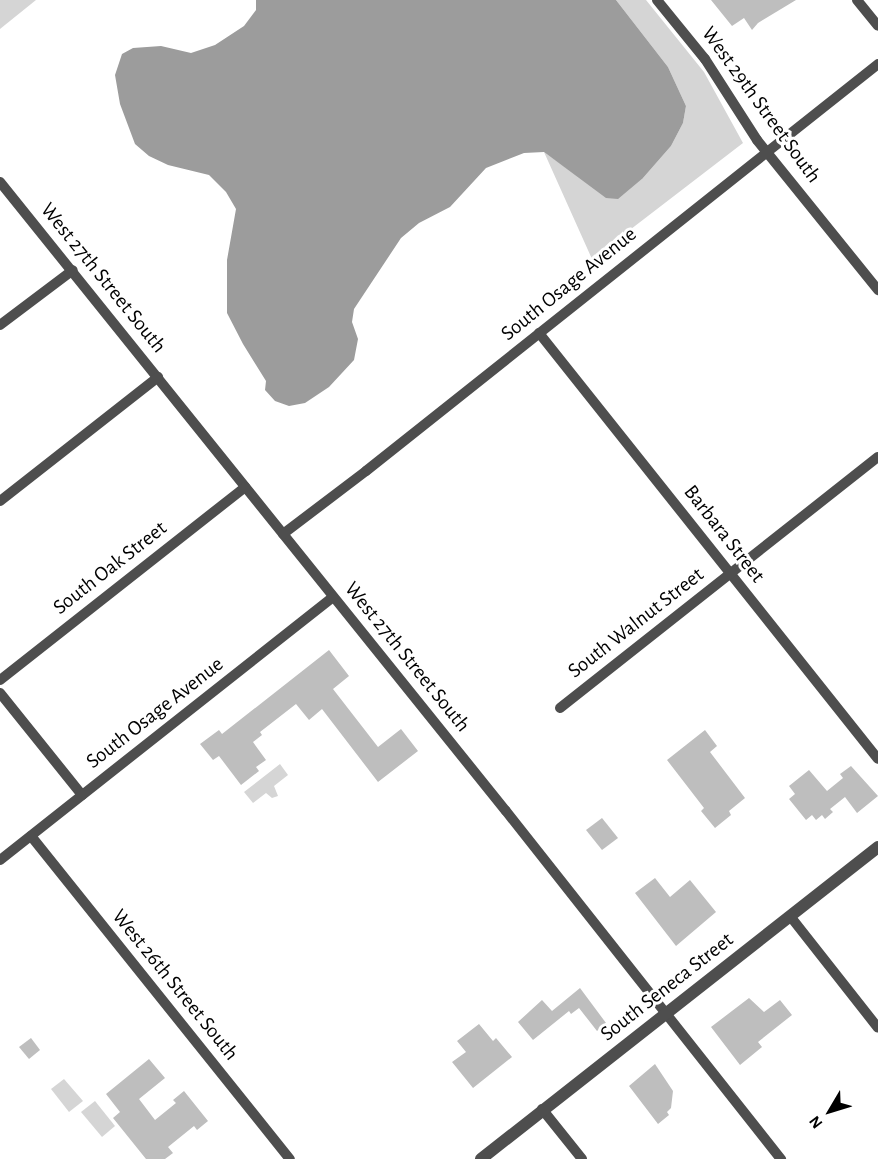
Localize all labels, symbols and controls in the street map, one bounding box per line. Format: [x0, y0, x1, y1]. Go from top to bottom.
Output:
street label: West 29th Street South [696, 22, 826, 188]
street label: West 27th Street South [35, 198, 171, 358]
street label: South Osage Avenue [496, 222, 642, 346]
street label: Barbara Street [678, 480, 770, 588]
street label: South Oak Street [48, 516, 172, 620]
street label: South Walnut Street [563, 562, 709, 684]
street label: West 27th Street South [339, 577, 475, 737]
street label: South Osage Avenue [81, 652, 229, 774]
street label: West 26th Street South [106, 904, 244, 1066]
street label: South Seneca Street [596, 927, 738, 1047]
north arrow [800, 1081, 860, 1141]
text: N [806, 1113, 826, 1131]

